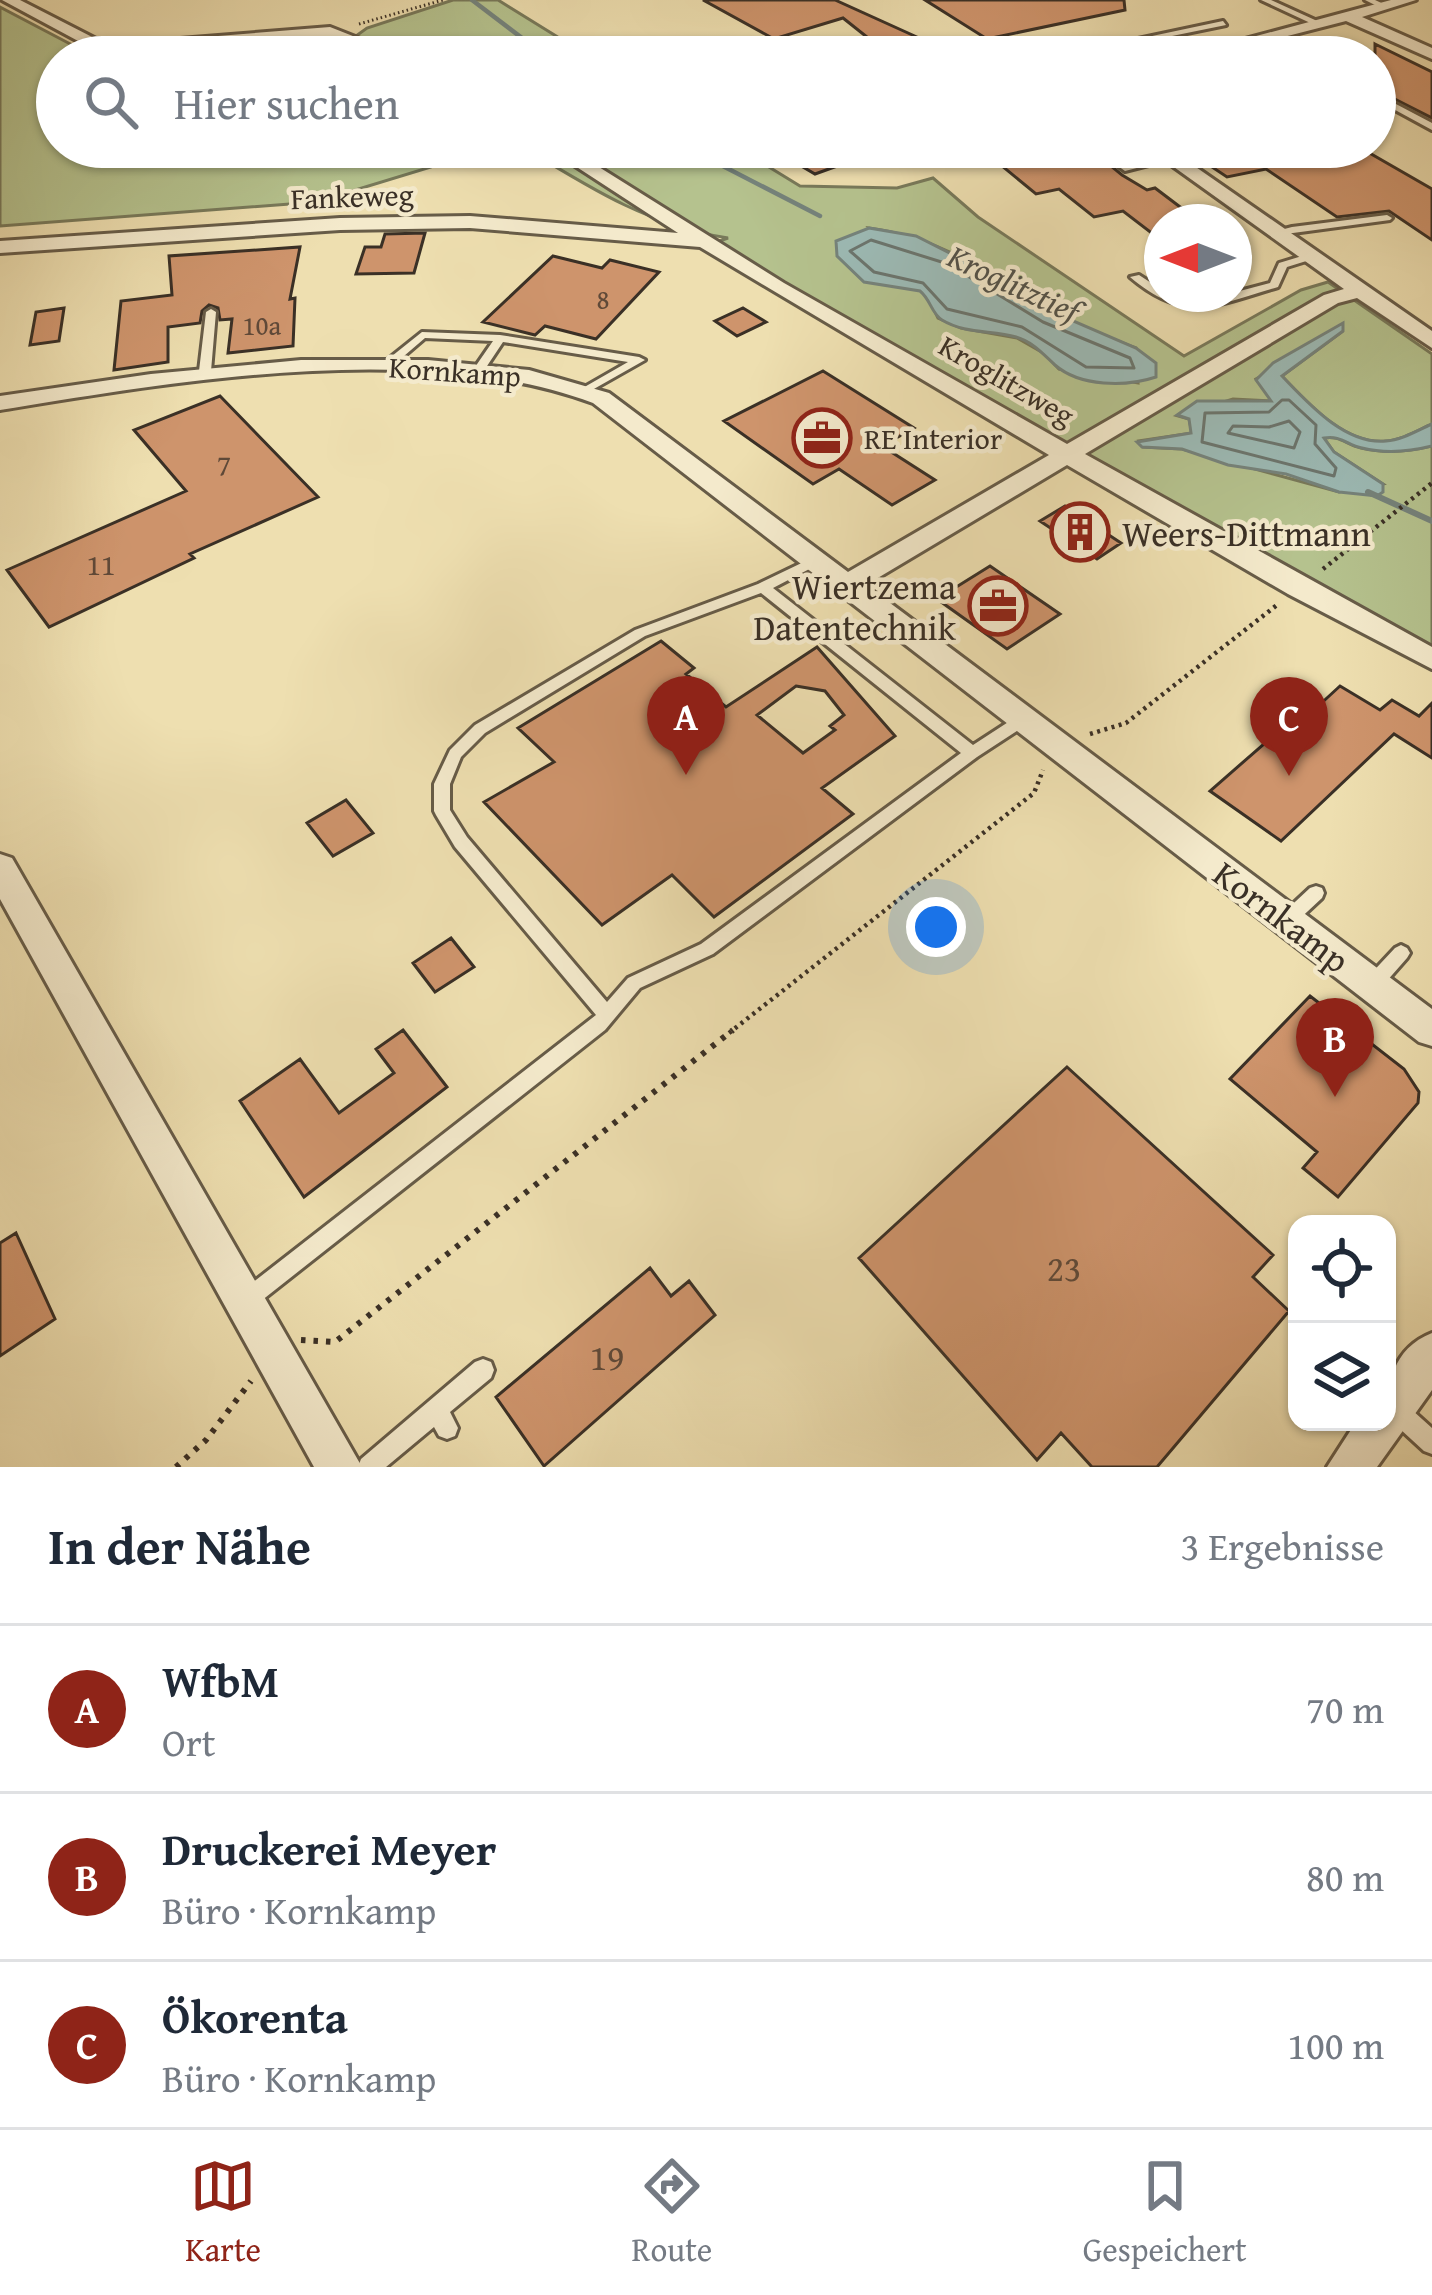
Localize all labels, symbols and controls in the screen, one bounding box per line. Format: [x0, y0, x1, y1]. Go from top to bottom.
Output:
search box [36, 36, 1396, 168]
icon: search [78, 69, 144, 135]
text: Hier suchen [174, 70, 399, 135]
street label: Fankeweg [290, 172, 414, 220]
north arrow [1144, 204, 1252, 312]
water label: Kroglitztief [939, 231, 1094, 337]
house number: 8 [597, 279, 610, 319]
house number: 10a [243, 305, 282, 345]
street label: Kroglitzweg [931, 323, 1083, 437]
street label: Kornkamp [387, 344, 523, 398]
office icon: RE Interior [791, 407, 853, 469]
place label: RE Interior [864, 416, 1002, 460]
house number: 7 [217, 442, 231, 486]
building icon: Weers-Dittmann [1049, 501, 1111, 563]
place label: Weers-Dittmann [1122, 506, 1371, 559]
house number: 11 [87, 542, 115, 586]
place label: Wiertzema Datentechnik [753, 559, 957, 653]
office icon: Wiertzema Datentechnik [967, 575, 1029, 637]
pin: A [647, 676, 725, 775]
pin: C [1250, 677, 1328, 776]
street label: Kornkamp [1203, 847, 1361, 985]
your location [906, 897, 966, 957]
pin: B [1296, 998, 1374, 1097]
map controls [1288, 1215, 1396, 1431]
button: locate [1288, 1215, 1396, 1323]
house number: 23 [1047, 1241, 1081, 1294]
button: layers [1288, 1323, 1396, 1431]
house number: 19 [590, 1330, 624, 1383]
text: In der Nähe [48, 1508, 311, 1583]
text: 3 Ergebnisse [1181, 1517, 1384, 1574]
text: WfbM [162, 1648, 279, 1713]
text: A [75, 1680, 99, 1737]
text: 70 m [1306, 1680, 1384, 1737]
text: Ort [162, 1713, 216, 1770]
text: Druckerei Meyer [162, 1816, 496, 1881]
text: B [75, 1848, 99, 1905]
text: 80 m [1306, 1848, 1384, 1905]
text: Büro · Kornkamp [162, 1881, 436, 1938]
text: Ökorenta [162, 1984, 348, 2049]
text: C [76, 2016, 98, 2073]
text: 100 m [1287, 2016, 1384, 2073]
text: Büro · Kornkamp [162, 2049, 436, 2106]
tab: Karte [185, 2153, 261, 2273]
tab: Route [632, 2153, 712, 2273]
tab: Gespeichert [1083, 2153, 1247, 2273]

